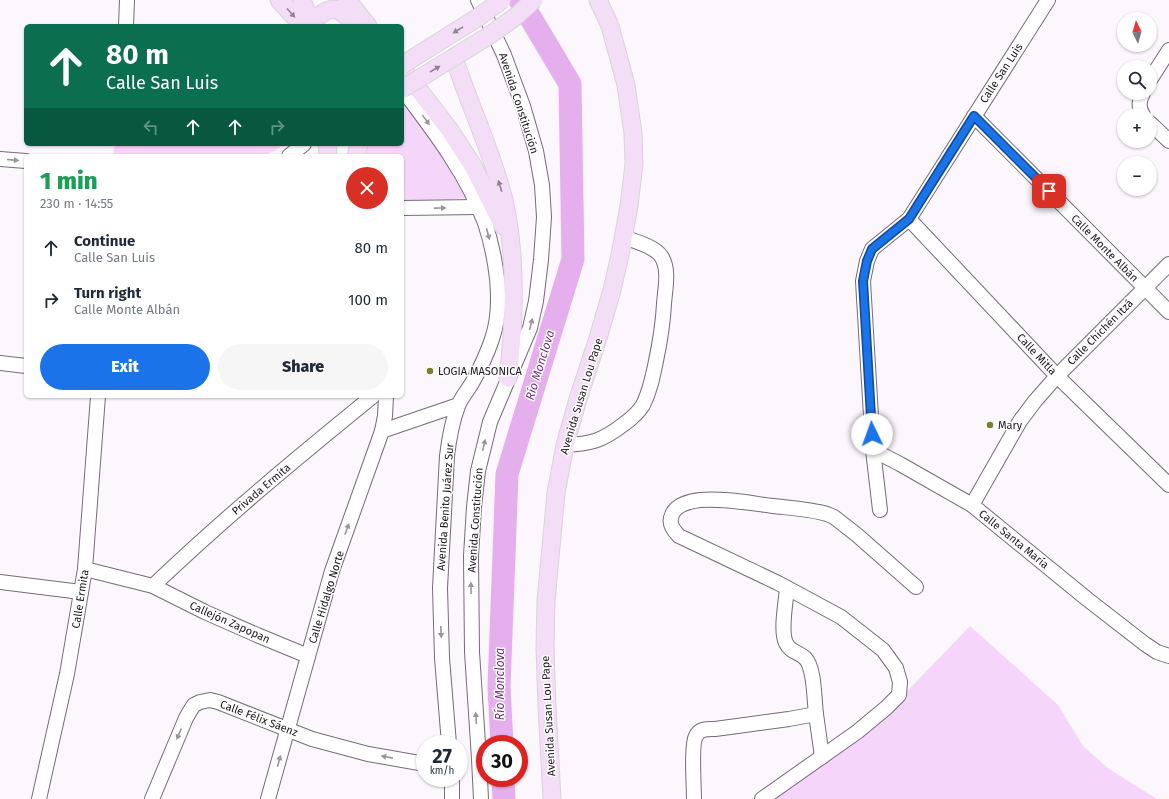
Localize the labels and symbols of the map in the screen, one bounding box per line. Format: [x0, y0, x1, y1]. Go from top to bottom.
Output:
one-way arrow [286, 8, 296, 18]
north arrow [1117, 12, 1157, 52]
one-way arrow [452, 27, 464, 34]
street label: Calle San Luis [977, 41, 1026, 106]
street label: Avenida Constitución [496, 51, 541, 155]
one-way arrow [429, 65, 441, 72]
one-way arrow [421, 115, 430, 126]
one-way arrow [7, 157, 19, 163]
pin [1032, 174, 1066, 208]
one-way arrow [497, 180, 503, 192]
one-way arrow [434, 205, 447, 211]
street label: Calle Monte Albán [1068, 212, 1141, 285]
one-way arrow [485, 228, 491, 240]
street label: Calle Chichén Itzá [1065, 297, 1136, 368]
one-way arrow [528, 318, 534, 331]
water label: Río Monclova [523, 328, 557, 402]
street label: Calle Mitla [1014, 331, 1059, 378]
street label: Avenida Susan Lou Pape [558, 337, 605, 456]
place label: LOGIA MASONICA [438, 365, 522, 378]
marker: LOGIA MASONICA [425, 366, 435, 376]
position arrow [851, 413, 893, 455]
place label: Mary [998, 419, 1023, 432]
marker: Mary [985, 420, 995, 430]
one-way arrow [481, 439, 487, 451]
street label: Avenida Benito Juárez Sur [435, 442, 456, 571]
street label: Privada Ermita [229, 461, 293, 518]
street label: Avenida Constitución [465, 467, 486, 573]
street label: Calle Santa María [976, 507, 1051, 572]
one-way arrow [344, 523, 350, 535]
street label: Calle Hidalgo Norte [306, 549, 347, 645]
street label: Calle Ermita [69, 569, 92, 630]
one-way arrow [468, 581, 474, 594]
street label: Callejón Zapopan [188, 599, 272, 646]
one-way arrow [438, 626, 444, 639]
water label: Río Monclova [493, 648, 507, 720]
street label: Avenida Susan Lou Pape [539, 655, 558, 777]
street label: Calle Félix Sáenz [218, 698, 300, 739]
one-way arrow [473, 712, 480, 724]
one-way arrow [176, 728, 182, 740]
speed limit sign: 30 [476, 735, 528, 787]
one-way arrow [381, 754, 393, 760]
one-way arrow [276, 755, 282, 768]

